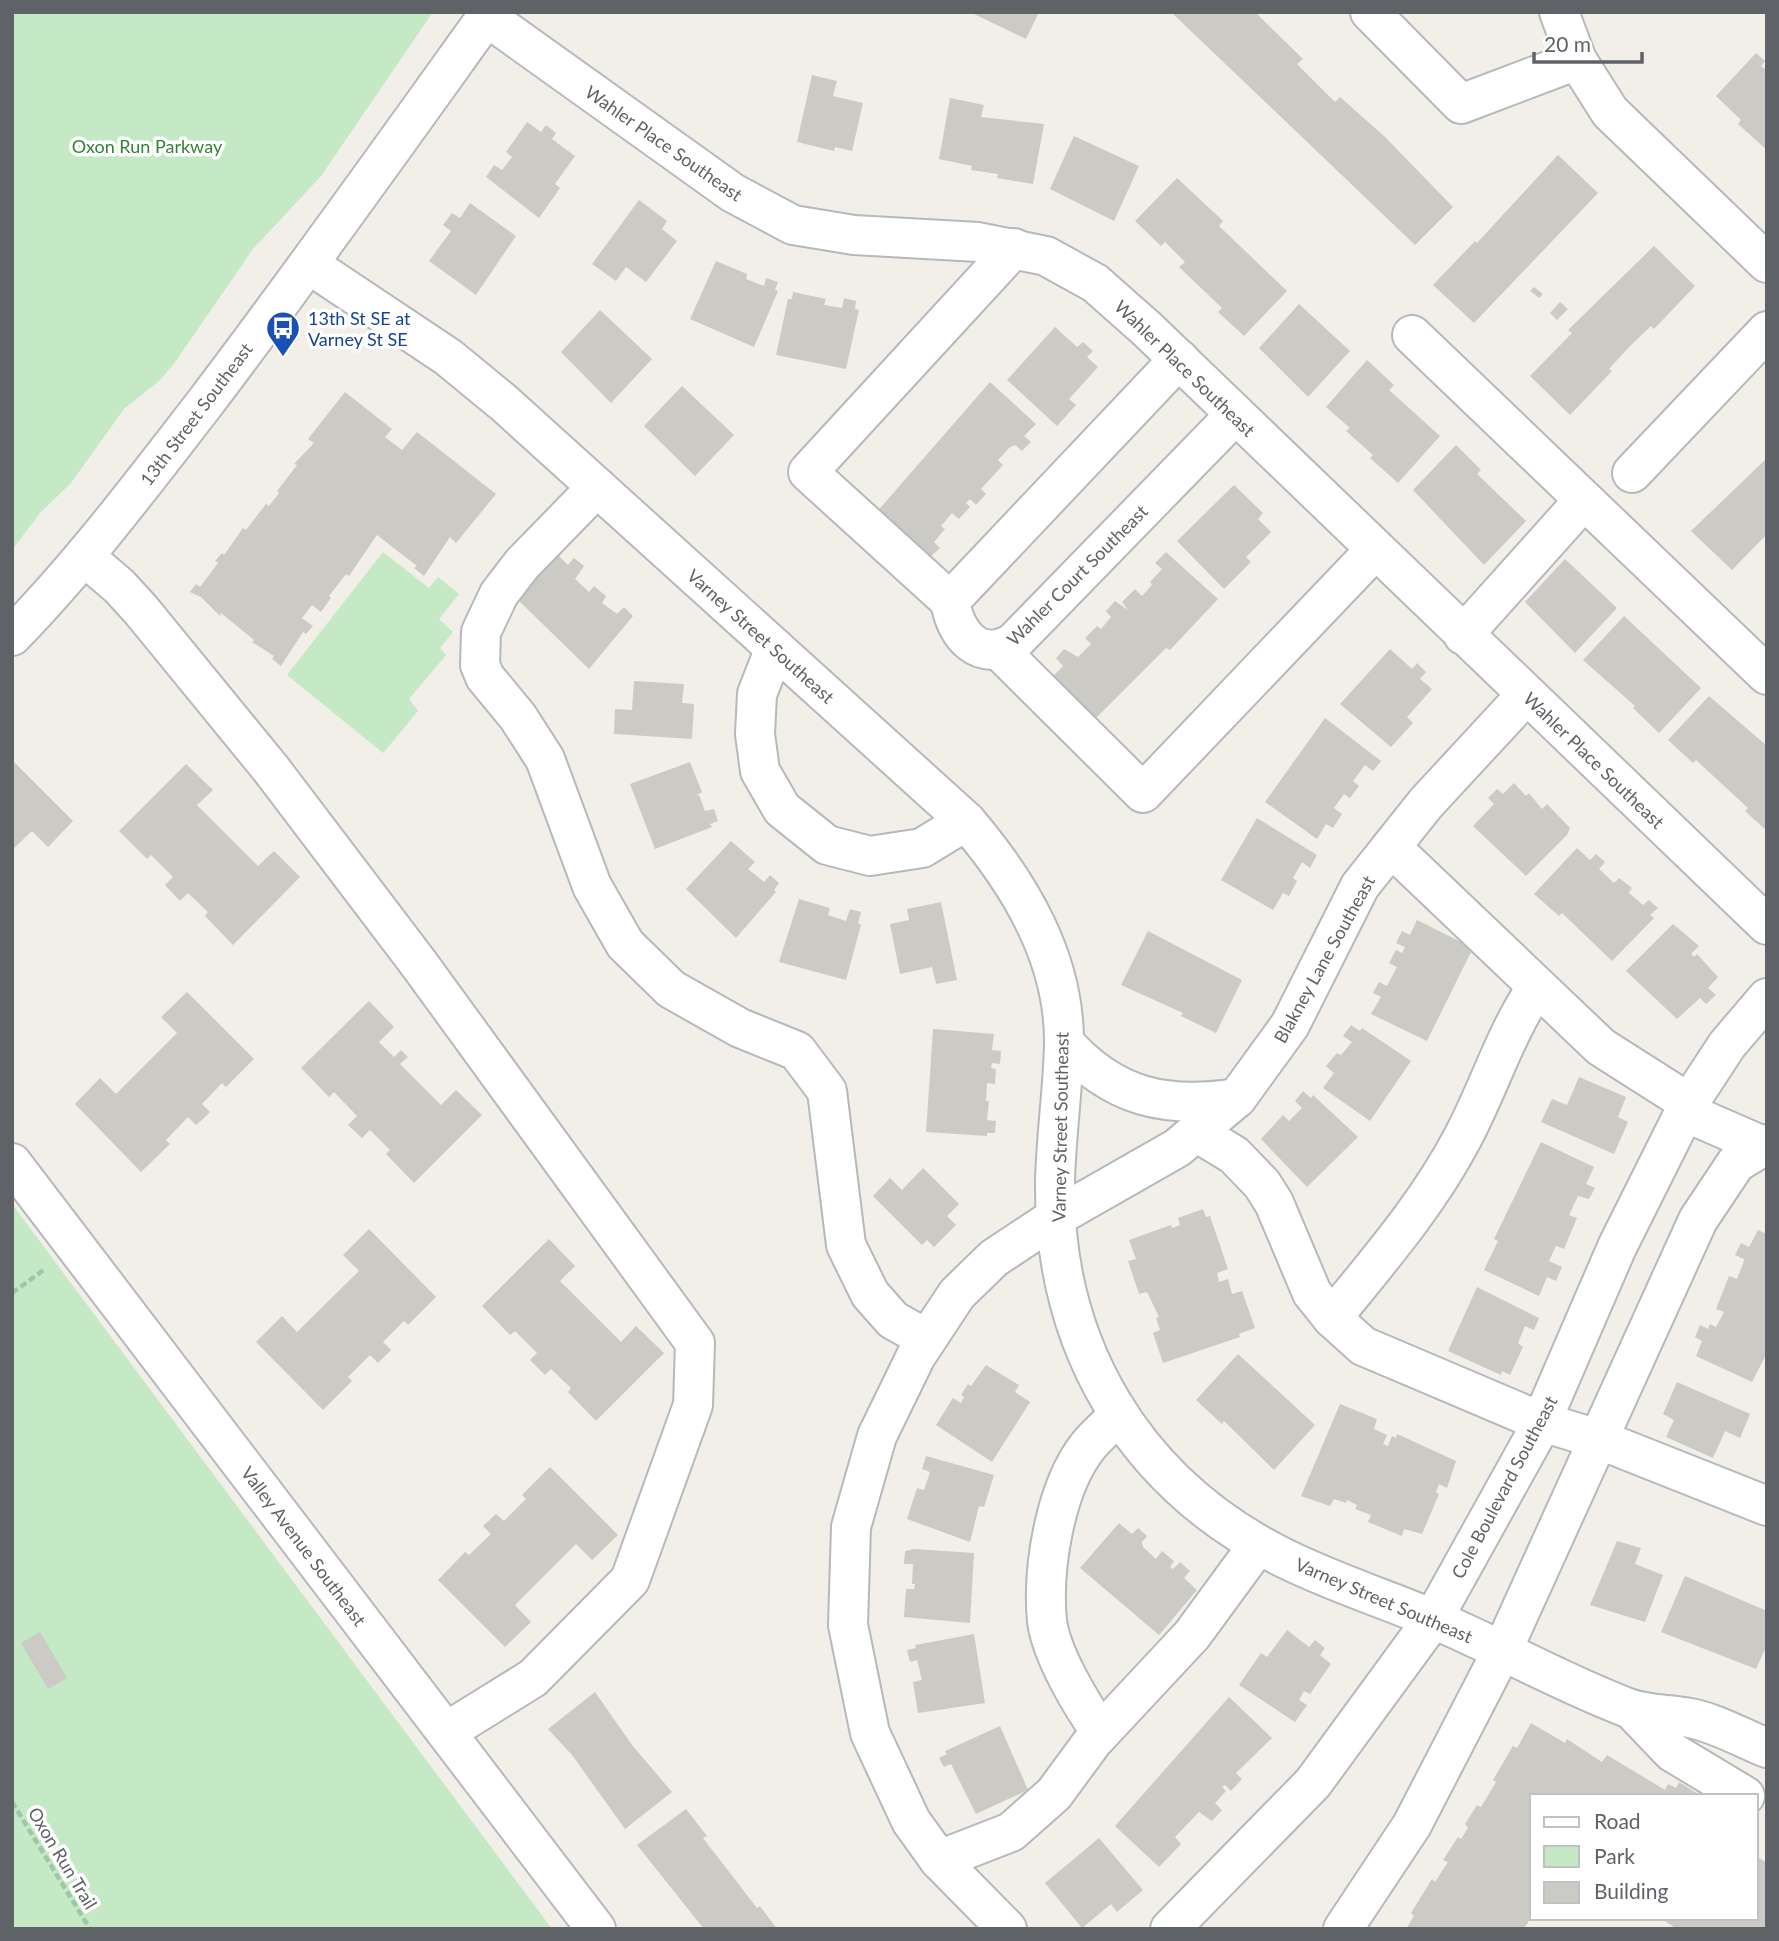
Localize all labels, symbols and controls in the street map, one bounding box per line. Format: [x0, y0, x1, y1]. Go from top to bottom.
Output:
scale bar [1534, 21, 1642, 65]
text: 20 m [1544, 31, 1591, 56]
street label: Wahler Place Southeast [581, 80, 747, 206]
park label: Oxon Run Parkway [72, 135, 223, 157]
street label: Wahler Place Southeast [1110, 295, 1260, 441]
place label: 13th St SE at Varney St SE [308, 307, 411, 350]
bus stop icon: 13th St SE at Varney St SE [264, 309, 302, 358]
street label: 13th Street Southeast [135, 338, 257, 490]
street label: Wahler Court Southeast [1002, 500, 1152, 650]
street label: Varney Street Southeast [683, 564, 839, 708]
street label: Wahler Place Southeast [1519, 687, 1669, 833]
street label: Blakney Lane Southeast [1269, 871, 1379, 1047]
street label: Varney Street Southeast [1047, 1031, 1073, 1222]
street label: Cole Boulevard Southeast [1446, 1391, 1562, 1582]
street label: Valley Avenue Southeast [237, 1462, 371, 1630]
street label: Varney Street Southeast [1292, 1553, 1476, 1648]
legend [1530, 1794, 1758, 1920]
street label: Oxon Run Trail [24, 1803, 102, 1913]
text: Road [1594, 1808, 1641, 1833]
text: Park [1594, 1843, 1635, 1868]
text: Building [1594, 1878, 1669, 1903]

